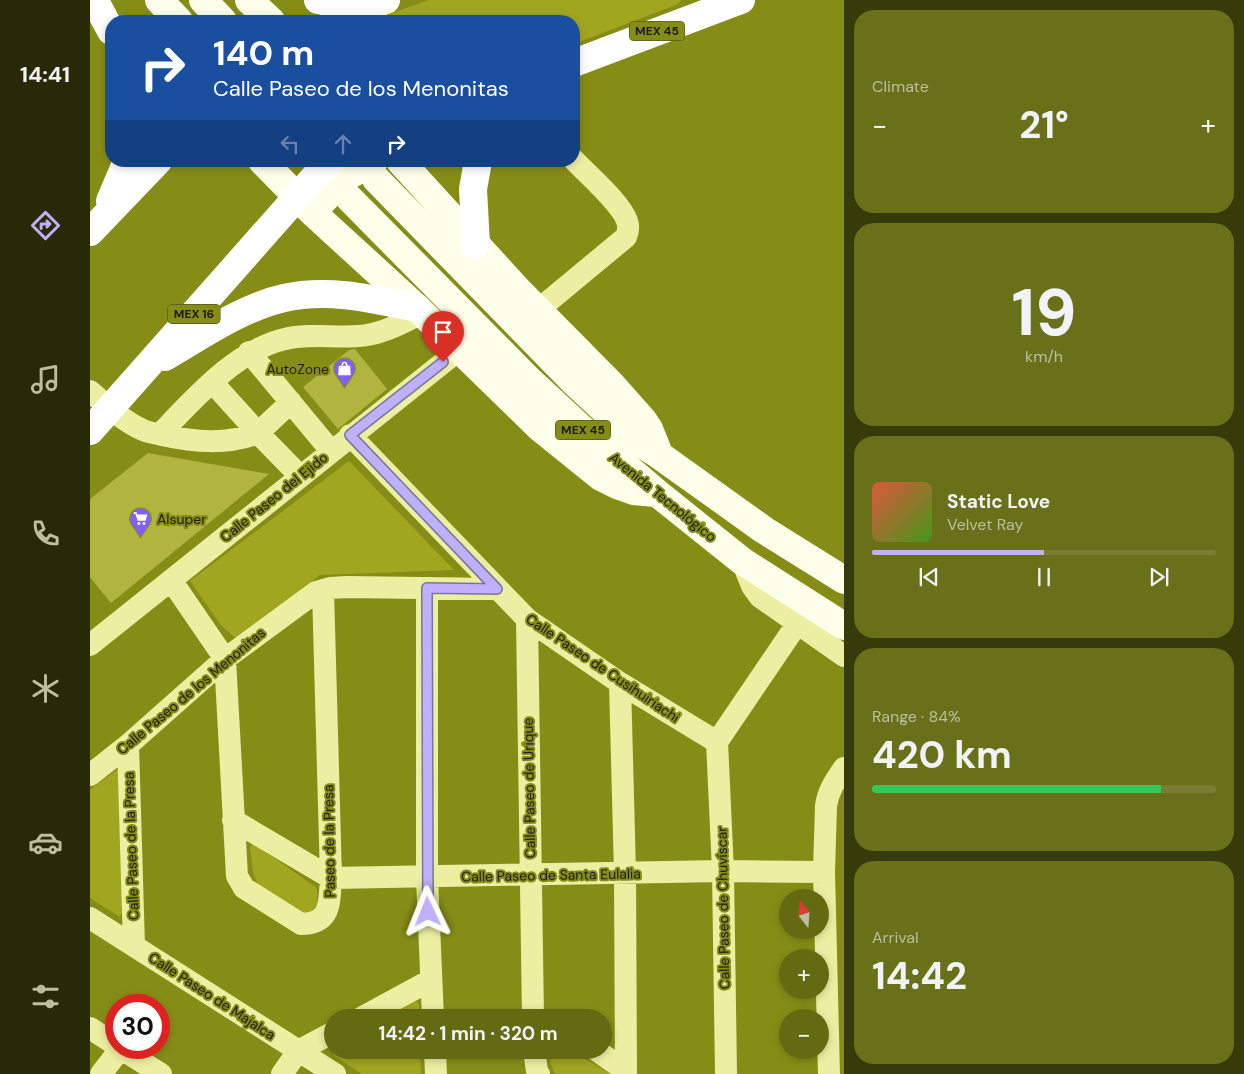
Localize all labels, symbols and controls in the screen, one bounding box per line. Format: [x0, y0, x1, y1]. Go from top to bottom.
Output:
road number: MEX 45 [630, 22, 684, 40]
text: 140 m [213, 30, 314, 76]
icon: right [130, 35, 195, 100]
text: 14:41 [20, 60, 70, 89]
text: Calle Paseo de los Menonitas [213, 74, 509, 103]
text: Climate [872, 76, 929, 97]
text: 21° [1019, 100, 1069, 150]
text: − [872, 107, 887, 144]
text: + [1201, 107, 1216, 144]
icon: left [276, 130, 304, 158]
icon: ahead [329, 130, 357, 158]
icon: right [382, 130, 410, 158]
icon: directions [28, 208, 63, 243]
text: 19 [1012, 271, 1076, 355]
road number: MEX 16 [168, 304, 220, 324]
pin [422, 311, 464, 362]
icon: arrive [429, 318, 457, 346]
text: km/h [1025, 346, 1063, 367]
shop icon: AutoZone [333, 357, 357, 388]
place label: AutoZone [266, 360, 329, 378]
icon: music [28, 362, 63, 397]
road number: MEX 45 [556, 420, 610, 440]
street label: Calle Paseo del Ejido [217, 448, 331, 546]
street label: Avenida Tecnológico [606, 448, 720, 546]
text: Static Love [947, 489, 1050, 514]
supermarket icon: Alsuper [129, 507, 153, 538]
place label: Alsuper [157, 510, 206, 528]
text: Velvet Ray [947, 514, 1023, 535]
icon: phone [28, 516, 63, 551]
icon: previous [915, 563, 943, 591]
icon: pause [1030, 563, 1058, 591]
icon: next [1145, 563, 1173, 591]
street label: Calle Paseo de Cusihuiriachi [523, 610, 683, 726]
street label: Calle Paseo de los Menonitas [113, 624, 269, 758]
icon: climate [28, 671, 63, 706]
text: Range · 84% [872, 706, 961, 727]
street label: Calle Paseo de Urique [519, 717, 539, 859]
text: 420 km [872, 730, 1012, 780]
street label: Calle Paseo de la Presa [119, 771, 143, 921]
street label: Paseo de la Presa [319, 784, 339, 898]
icon: car [28, 825, 63, 860]
street label: Calle Paseo de Chuvíscar [713, 826, 733, 990]
street label: Calle Paseo de Santa Eulalia [461, 864, 641, 886]
position arrow [401, 885, 453, 937]
north arrow [779, 889, 829, 939]
map controls [779, 889, 829, 1059]
text: Arrival [872, 927, 919, 948]
street label: Calle Paseo de Majalca [145, 948, 279, 1044]
button: + [779, 949, 829, 999]
text: 14:42 [872, 951, 967, 1001]
icon: filters [28, 979, 63, 1014]
speed limit sign: 30 [105, 994, 170, 1059]
button: − [779, 1009, 829, 1059]
text: 14:42 · 1 min · 320 m [378, 1021, 558, 1046]

